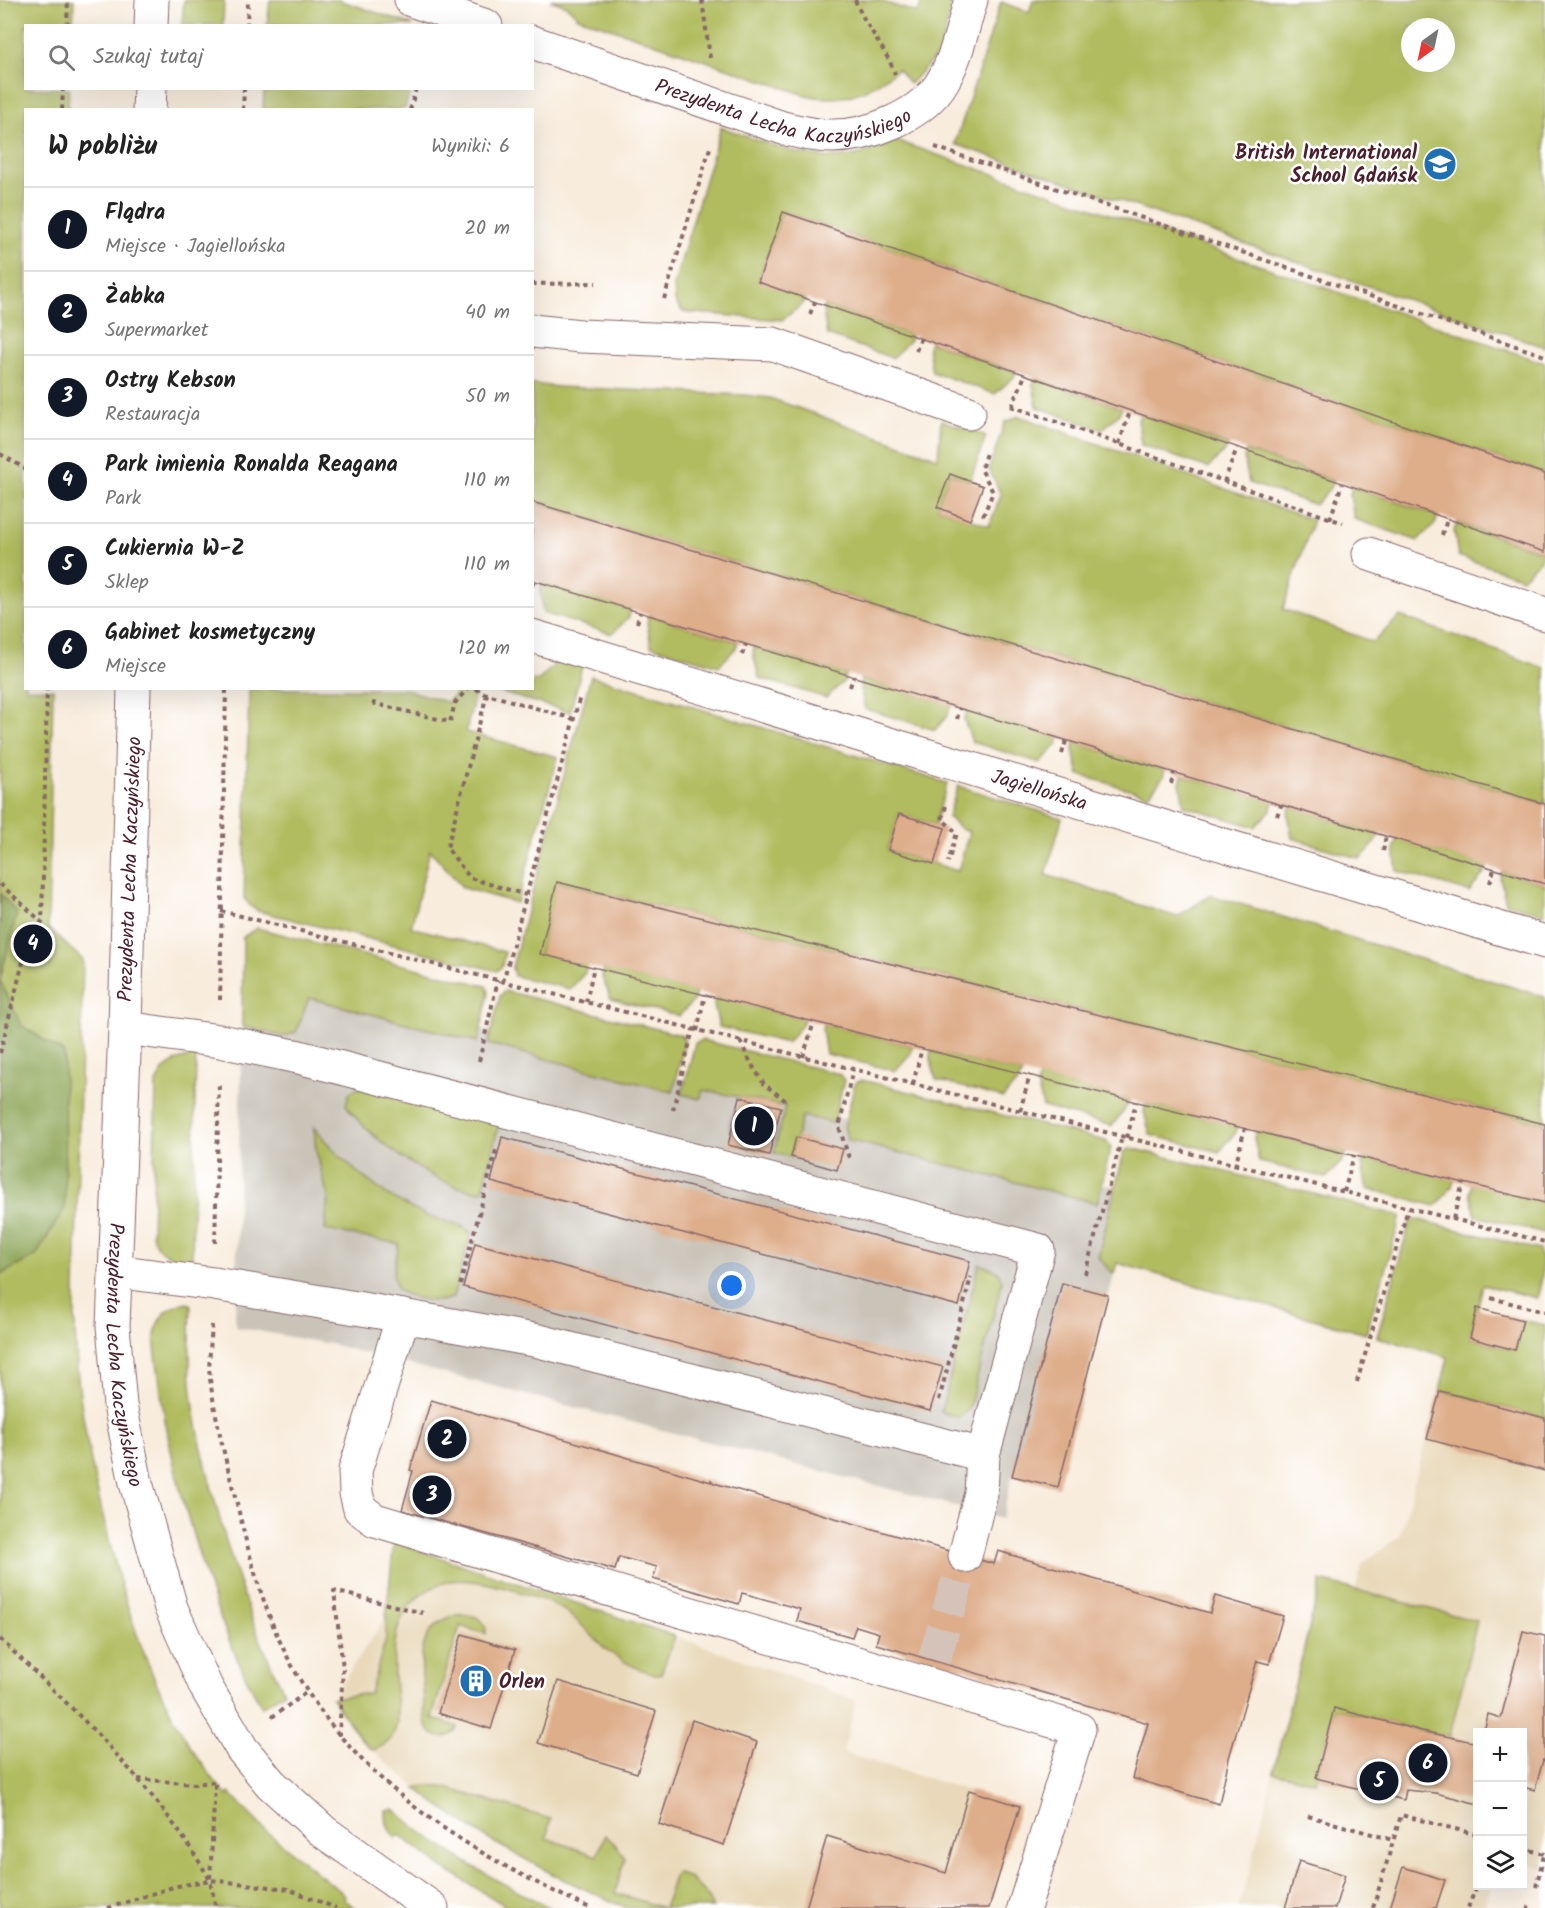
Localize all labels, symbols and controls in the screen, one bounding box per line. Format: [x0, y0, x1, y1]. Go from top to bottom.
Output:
north arrow [1401, 18, 1455, 72]
search box [24, 24, 534, 90]
text: Szukaj tutaj [93, 40, 204, 75]
icon: search [45, 41, 78, 74]
street label: Prezydenta Lecha Kaczyńskiego [650, 71, 919, 154]
text: W pobliżu [48, 126, 157, 168]
text: Wyniki: 6 [431, 131, 510, 163]
place label: British International School Gdańsk [1235, 138, 1418, 193]
school or university icon: British International School Gdańsk [1422, 146, 1458, 182]
text: Flądra [105, 196, 165, 231]
text: 1 [64, 213, 71, 245]
text: 20 m [464, 213, 510, 245]
text: Miejsce · Jagiellońska [105, 231, 286, 263]
text: Żabka [105, 280, 165, 315]
text: 2 [62, 297, 73, 329]
text: 40 m [465, 297, 510, 329]
text: Supermarket [105, 315, 208, 347]
text: Ostry Kebson [105, 364, 236, 399]
text: 3 [62, 381, 73, 413]
text: 50 m [465, 381, 510, 413]
text: Restauracja [105, 399, 200, 431]
text: Park imienia Ronalda Reagana [105, 448, 398, 483]
text: 4 [62, 465, 73, 497]
text: 110 m [464, 465, 510, 497]
text: Park [105, 483, 141, 515]
text: Cukiernia W-Z [105, 532, 245, 567]
text: 5 [62, 549, 73, 581]
text: 110 m [464, 549, 510, 581]
text: Sklep [105, 567, 148, 599]
text: Gabinet kosmetyczny [105, 616, 315, 651]
text: 6 [62, 633, 73, 665]
text: 120 m [458, 633, 510, 665]
text: Miejsce [105, 651, 166, 683]
street label: Prezydenta Lecha Kaczyńskiego [110, 736, 152, 1002]
street label: Jagiellońska [987, 762, 1091, 821]
pin: 4 [14, 922, 52, 966]
pin: 1 [734, 1104, 774, 1148]
street label: Prezydenta Lecha Kaczyńskiego [95, 1222, 150, 1490]
your location [717, 1271, 746, 1300]
pin: 2 [428, 1416, 466, 1462]
pin: 3 [412, 1472, 452, 1518]
building icon: Orlen [458, 1663, 494, 1699]
place label: Orlen [499, 1667, 545, 1699]
map controls [1473, 1728, 1527, 1890]
button: + [1473, 1728, 1527, 1782]
pin: 6 [1408, 1740, 1448, 1786]
pin: 5 [1360, 1758, 1398, 1804]
button: − [1473, 1782, 1527, 1836]
button: layers [1473, 1836, 1527, 1890]

